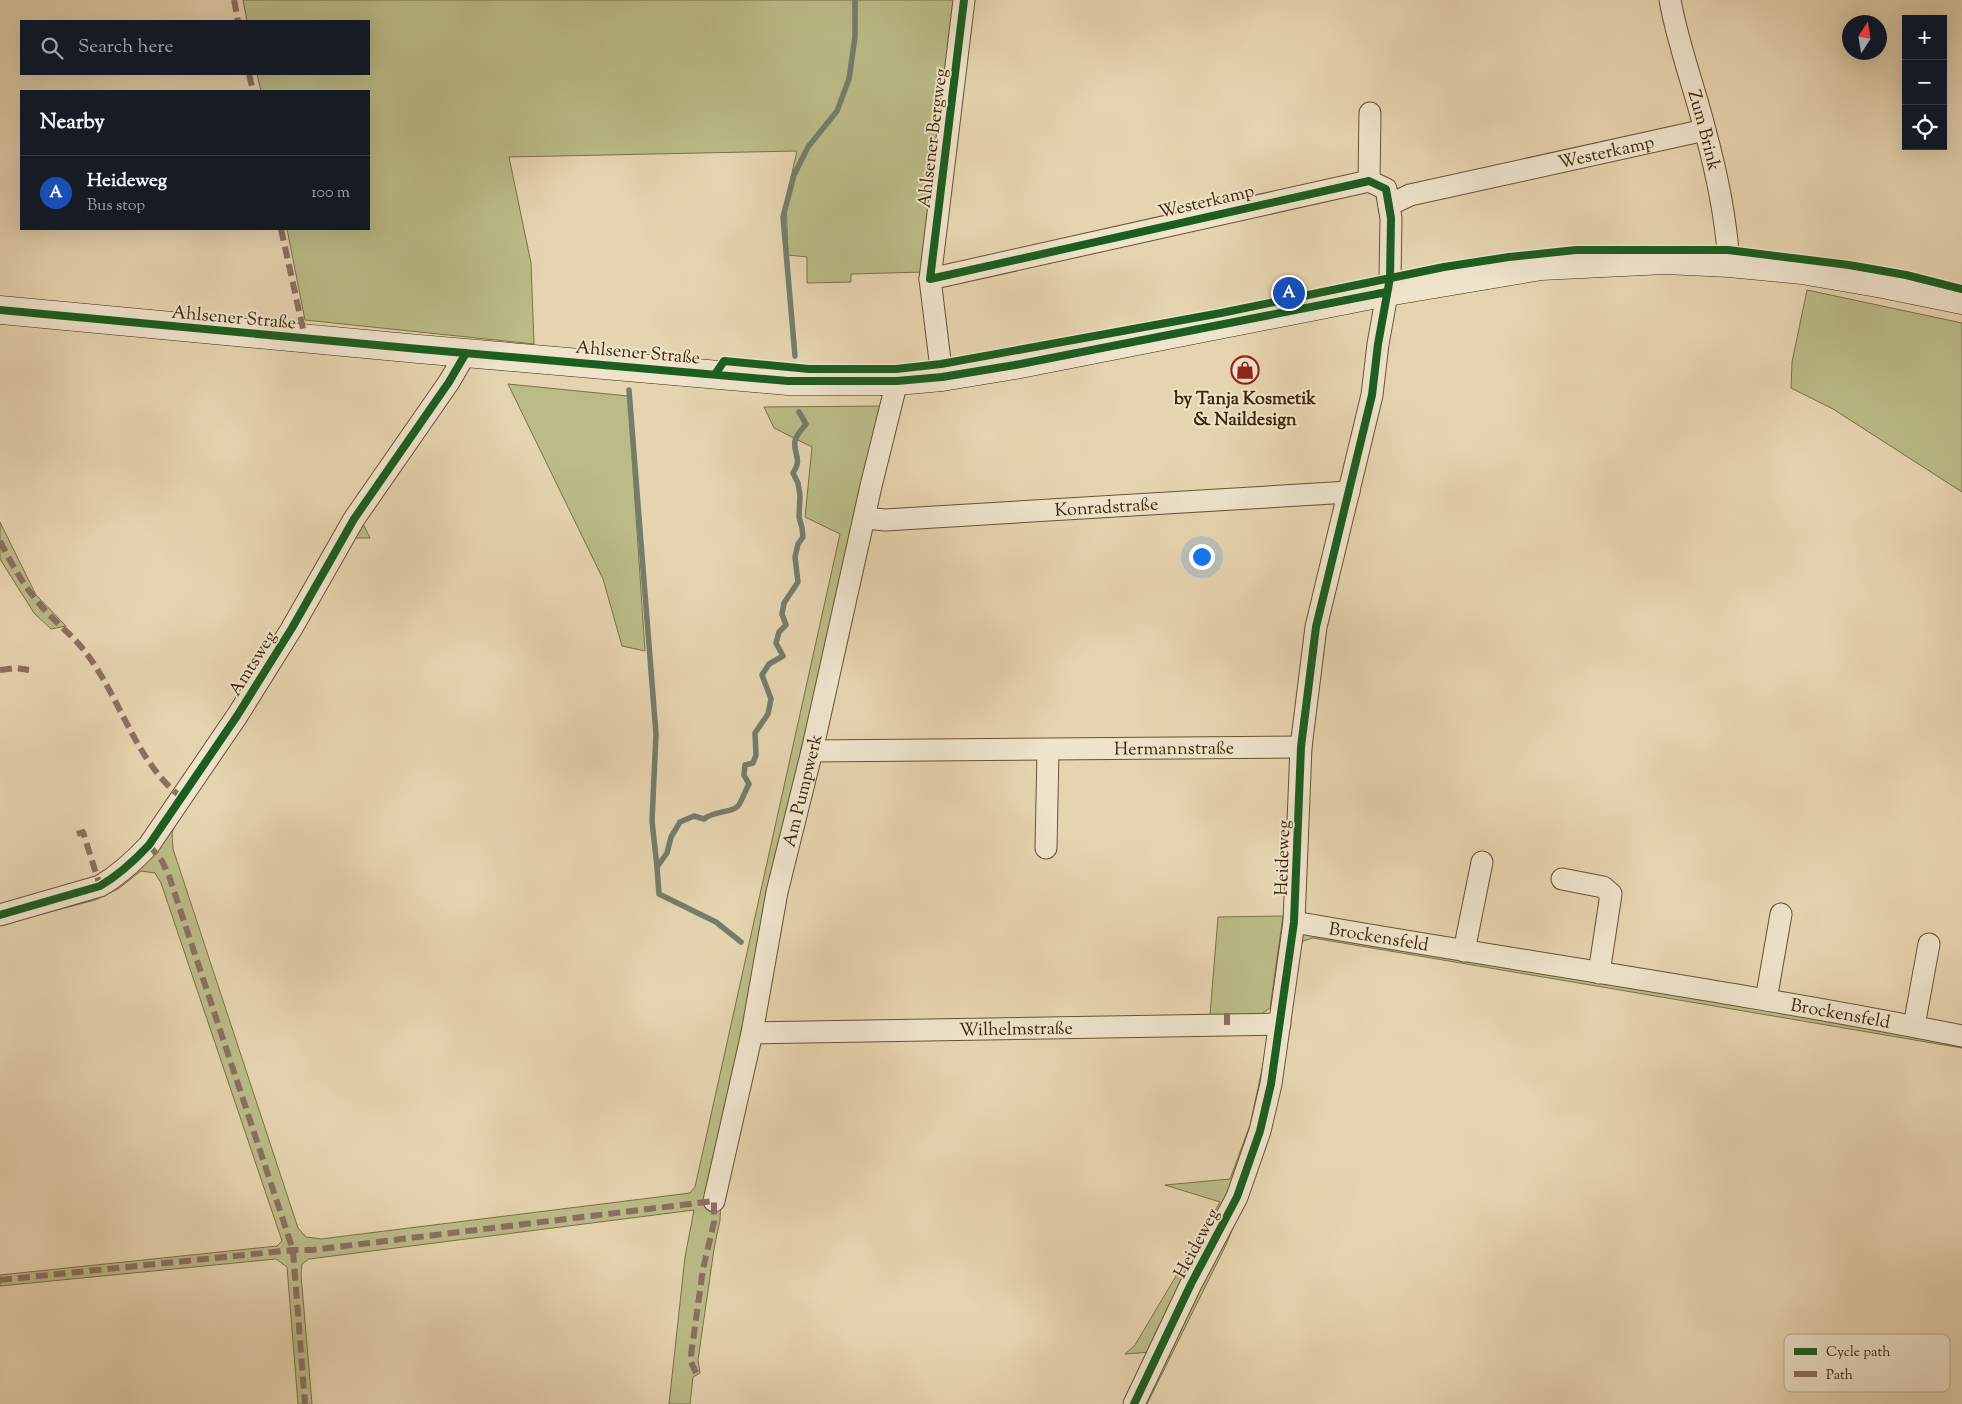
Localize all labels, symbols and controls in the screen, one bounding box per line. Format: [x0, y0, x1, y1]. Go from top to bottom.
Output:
north arrow [1842, 15, 1887, 60]
map controls [1902, 15, 1947, 150]
button: + [1902, 15, 1947, 60]
search box [20, 20, 370, 75]
icon: search [38, 34, 66, 62]
text: Search here [78, 34, 173, 61]
button: − [1902, 60, 1947, 105]
street label: Ahlsener Bergweg [913, 67, 955, 210]
street label: Zum Brink [1680, 87, 1726, 174]
button: locate [1902, 105, 1947, 150]
text: Nearby [40, 108, 105, 138]
street label: Westerkamp [1556, 131, 1657, 177]
text: Heideweg [87, 168, 167, 195]
street label: Westerkamp [1156, 179, 1257, 227]
text: A [50, 182, 63, 205]
text: 100 m [311, 182, 350, 205]
text: Bus stop [87, 195, 145, 218]
pin: A [1273, 274, 1305, 312]
street label: Ahlsener Straße [170, 301, 297, 337]
street label: Ahlsener Straße [574, 336, 701, 372]
shop icon: by Tanja Kosmetik & Naildesign [1230, 355, 1260, 385]
place label: by Tanja Kosmetik & Naildesign [1173, 387, 1316, 434]
street label: Konradstraße [1054, 493, 1159, 525]
your location [1189, 544, 1215, 570]
street label: Amtsweg [223, 626, 284, 702]
street label: Am Pumpwerk [778, 732, 830, 850]
street label: Hermannstraße [1114, 737, 1234, 764]
street label: Heideweg [1270, 819, 1298, 896]
street label: Brockensfeld [1327, 917, 1430, 960]
street label: Brockensfeld [1788, 993, 1892, 1037]
street label: Wilhelmstraße [959, 1017, 1073, 1044]
street label: Heideweg [1168, 1204, 1227, 1284]
legend [1784, 1334, 1950, 1392]
text: Cycle path [1826, 1343, 1890, 1363]
text: Path [1826, 1366, 1853, 1386]

